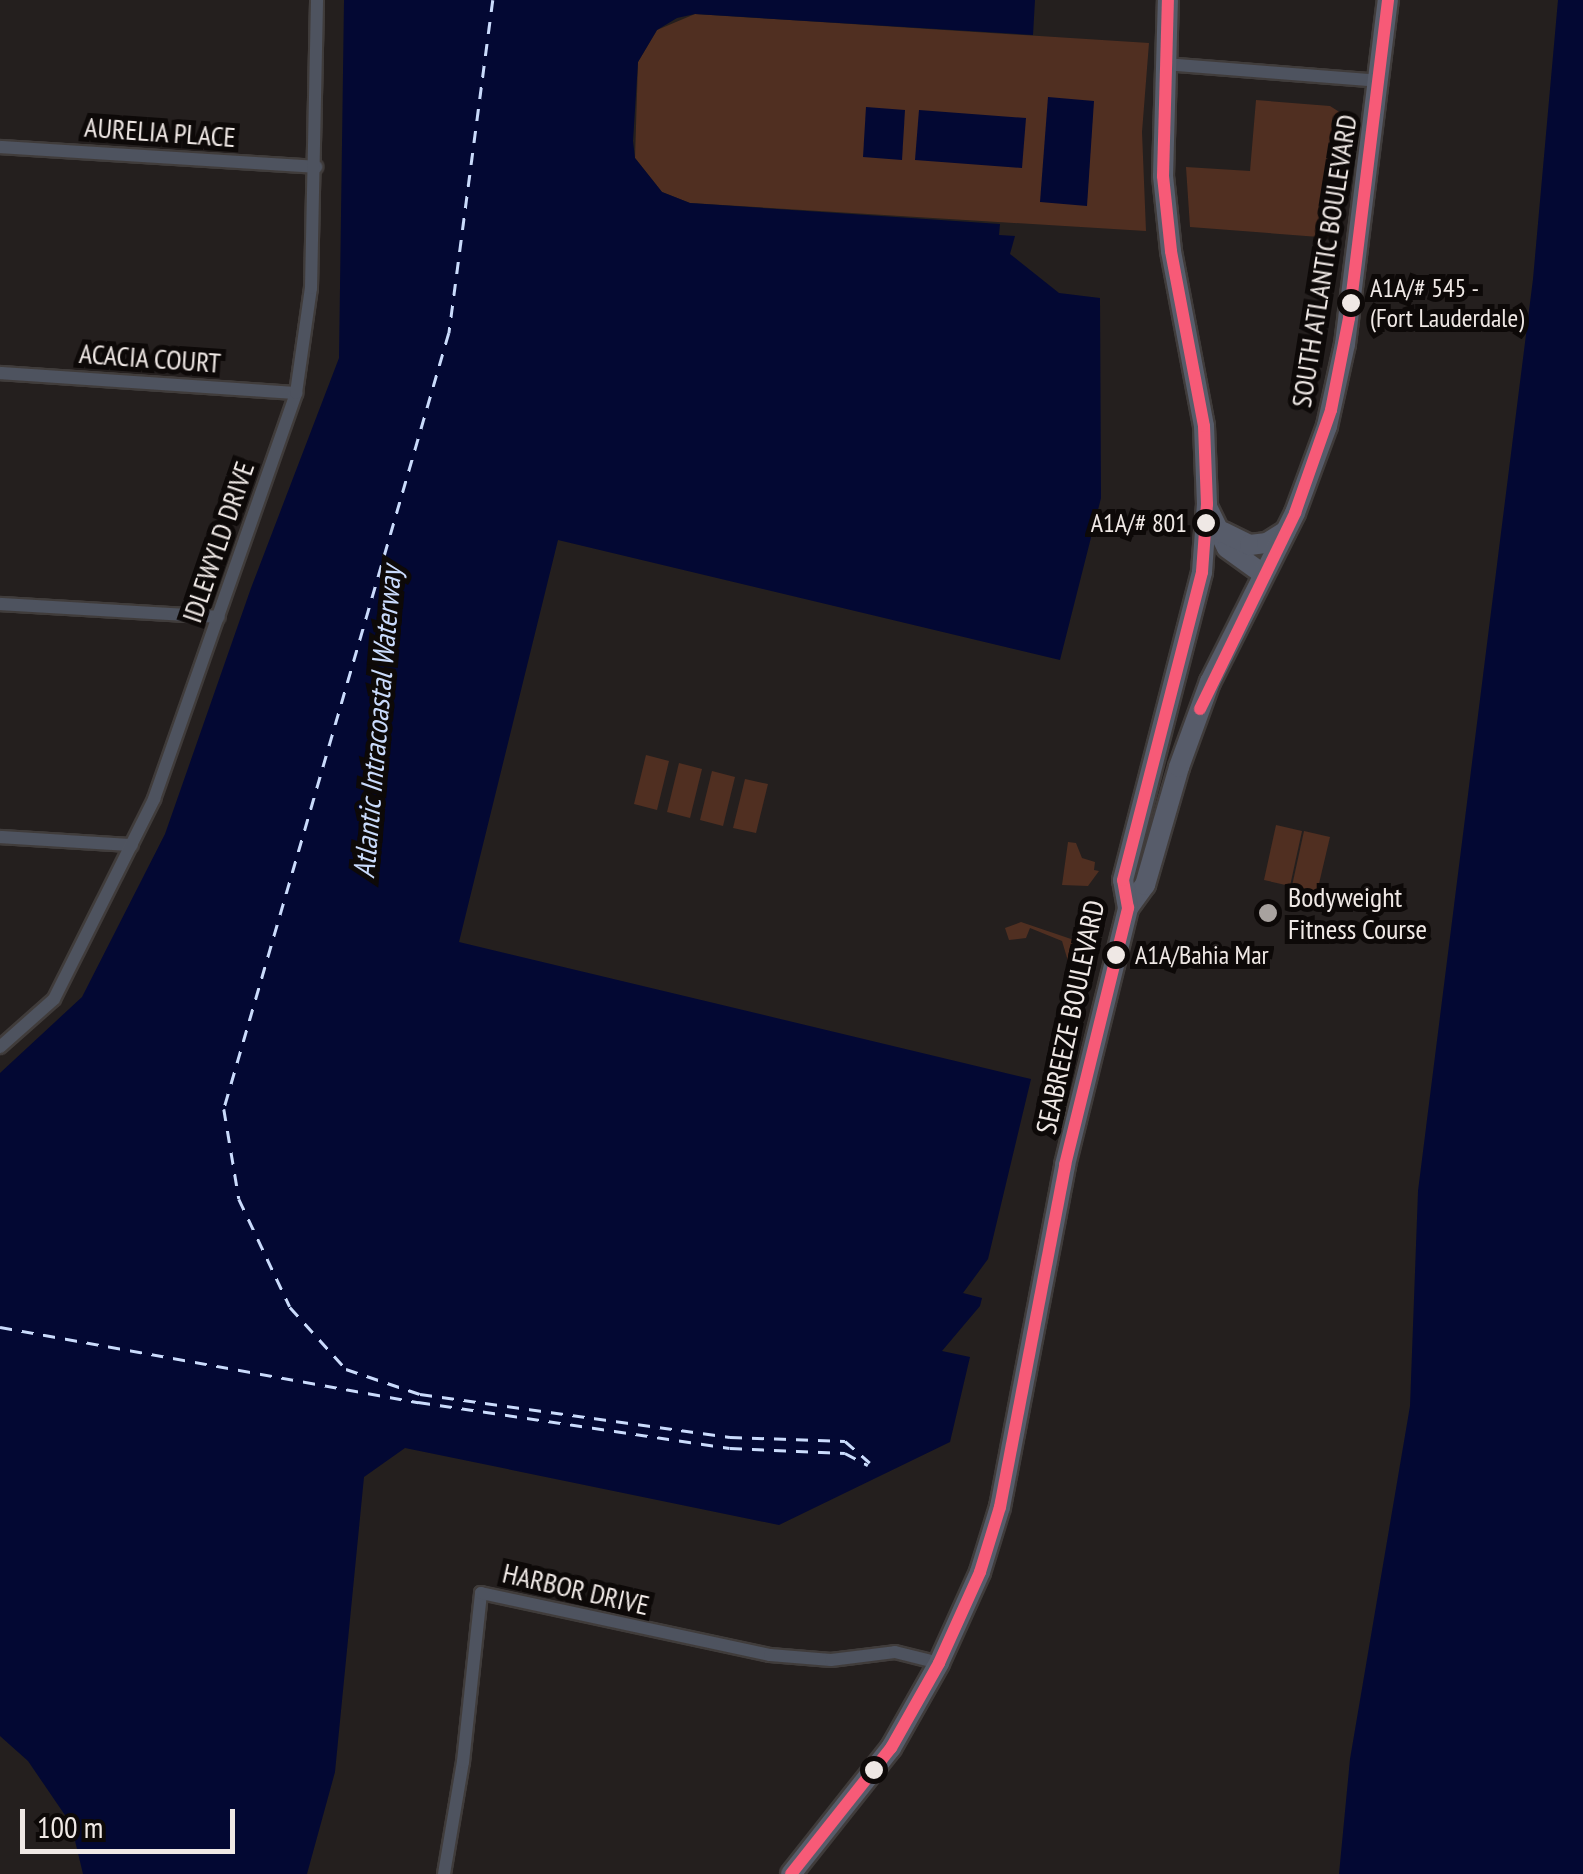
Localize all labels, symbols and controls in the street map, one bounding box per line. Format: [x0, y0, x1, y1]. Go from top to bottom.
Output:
street label: AURELIA PLACE [83, 110, 237, 154]
street label: SOUTH ATLANTIC BOULEVARD [1284, 111, 1364, 411]
place label: A1A/# 545 - (Fort Lauderdale) [1370, 272, 1524, 334]
marker: A1A/# 545 - (Fort Lauderdale) [1341, 293, 1361, 313]
street label: ACACIA COURT [78, 336, 222, 380]
street label: IDLEWYLD DRIVE [175, 457, 261, 627]
place label: A1A/# 801 [1091, 507, 1187, 539]
marker: A1A/# 801 [1196, 513, 1216, 533]
water label: Atlantic Intracoastal Waterway [345, 564, 409, 880]
place label: Bodyweight Fitness Course [1288, 880, 1427, 946]
street label: SEABREEZE BOULEVARD [1029, 897, 1111, 1137]
marker: Bodyweight Fitness Course [1257, 902, 1279, 924]
place label: A1A/Bahia Mar [1135, 939, 1269, 971]
marker: A1A/Bahia Mar [1106, 945, 1126, 965]
street label: HARBOR DRIVE [499, 1556, 653, 1622]
unlabelled marker [864, 1760, 884, 1780]
scale bar [25, 1789, 240, 1851]
text: 100 m [37, 1807, 103, 1846]

